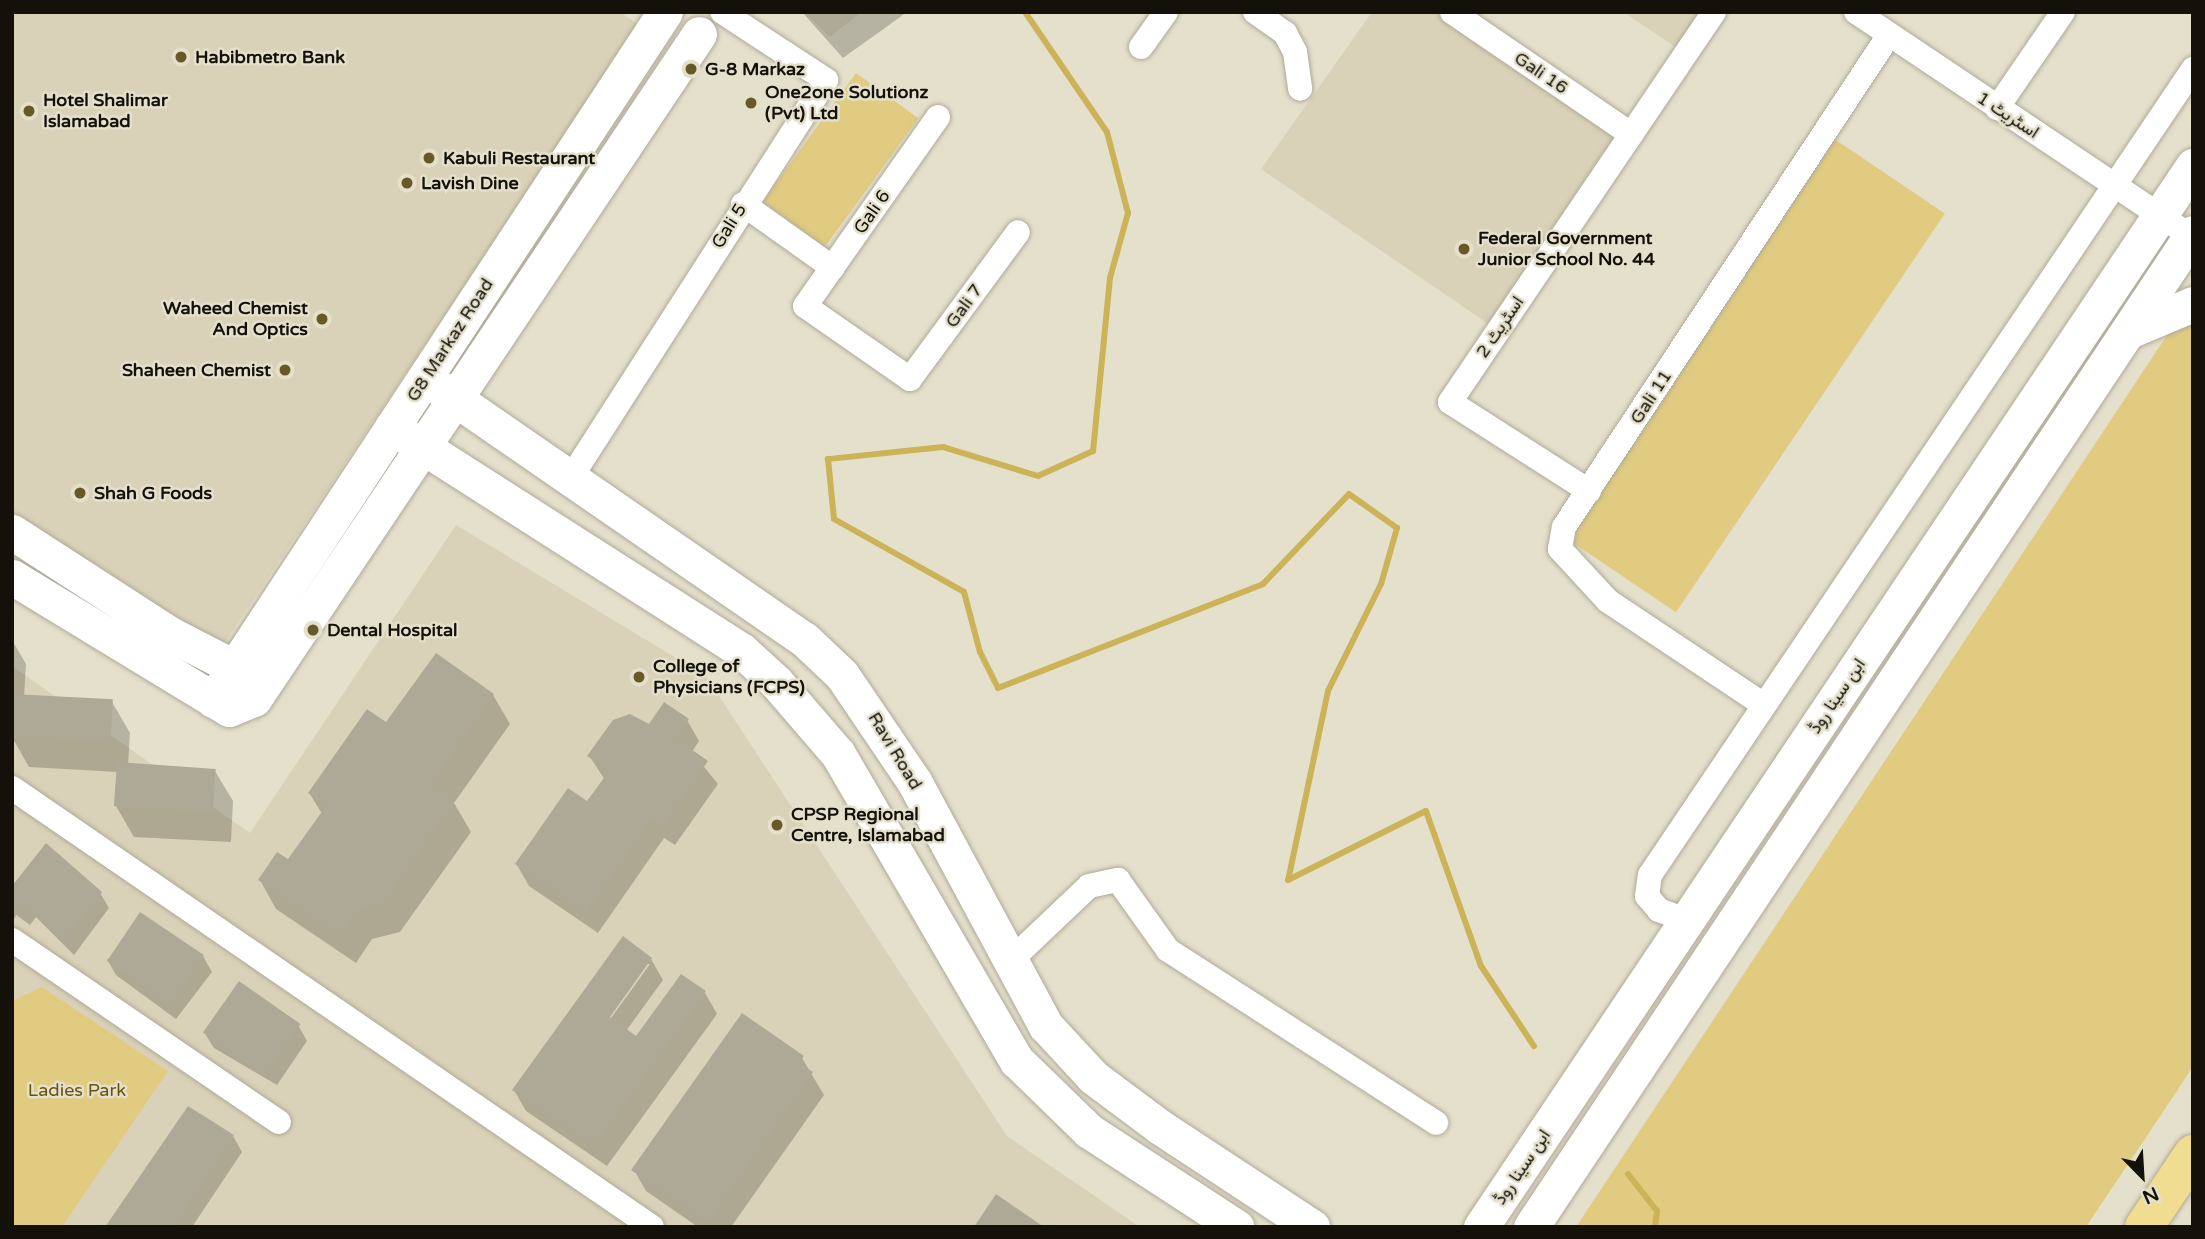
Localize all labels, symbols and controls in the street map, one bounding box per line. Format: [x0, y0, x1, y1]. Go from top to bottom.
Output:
place label: Habibmetro Bank [195, 46, 345, 68]
street label: Gali 16 [1510, 47, 1572, 99]
marker: Habibmetro Bank [173, 49, 189, 65]
place label: G-8 Markaz [705, 58, 805, 80]
marker: G-8 Markaz [683, 61, 699, 77]
place label: One2one Solutionz (Pvt) Ltd [765, 82, 928, 124]
street label: اسٹریٹ 1 [1973, 87, 2043, 143]
place label: Hotel Shalimar Islamabad [43, 90, 168, 132]
marker: One2one Solutionz (Pvt) Ltd [743, 95, 759, 111]
marker: Hotel Shalimar Islamabad [21, 103, 37, 119]
place label: Kabuli Restaurant [443, 147, 595, 169]
marker: Kabuli Restaurant [421, 150, 437, 166]
place label: Lavish Dine [421, 172, 519, 194]
marker: Lavish Dine [399, 175, 415, 191]
street label: Gali 6 [849, 186, 895, 238]
street label: Gali 5 [707, 200, 751, 252]
place label: Federal Government Junior School No. 44 [1478, 228, 1655, 270]
marker: Federal Government Junior School No. 44 [1456, 241, 1472, 257]
street label: G8 Markaz Road [402, 274, 498, 406]
street label: Gali 7 [941, 280, 987, 332]
street label: اسٹریٹ 2 [1472, 292, 1528, 362]
place label: Waheed Chemist And Optics [163, 298, 308, 340]
marker: Waheed Chemist And Optics [314, 311, 330, 327]
place label: Shaheen Chemist [122, 359, 271, 381]
marker: Shaheen Chemist [277, 362, 293, 378]
street label: Gali 11 [1626, 366, 1676, 428]
place label: Shah G Foods [94, 482, 212, 504]
marker: Shah G Foods [72, 485, 88, 501]
place label: Dental Hospital [327, 619, 457, 641]
marker: Dental Hospital [305, 622, 321, 638]
street label: ابن سینا روڈ [1804, 654, 1870, 738]
place label: College of Physicians (FCPS) [653, 656, 805, 698]
marker: College of Physicians (FCPS) [631, 669, 647, 685]
street label: Ravi Road [863, 708, 927, 794]
place label: CPSP Regional Centre, Islamabad [791, 804, 945, 846]
marker: CPSP Regional Centre, Islamabad [769, 817, 785, 833]
park label: Ladies Park [28, 1079, 126, 1101]
street label: ابن سینا روڈ [1489, 1125, 1555, 1209]
north arrow [2107, 1141, 2177, 1211]
text: N [2139, 1182, 2162, 1208]

